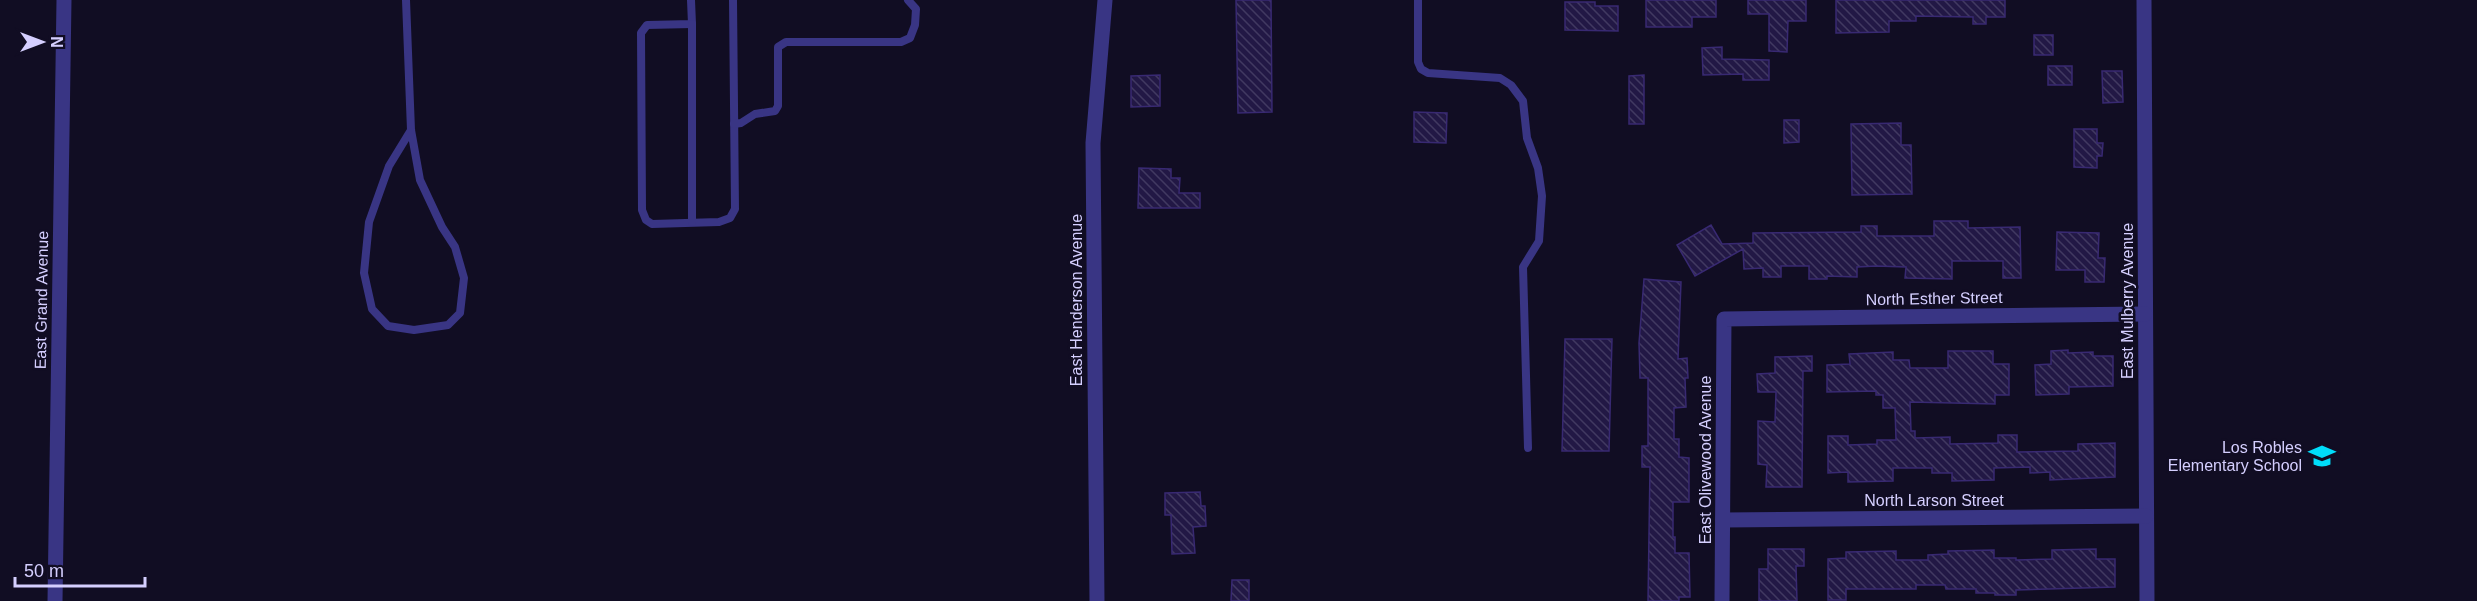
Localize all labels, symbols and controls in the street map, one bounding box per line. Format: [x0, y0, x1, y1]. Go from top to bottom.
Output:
north arrow [12, 12, 72, 72]
text: N [48, 36, 65, 48]
street label: East Henderson Avenue [1068, 214, 1085, 386]
street label: East Mulberry Avenue [2119, 223, 2136, 379]
street label: East Grand Avenue [32, 231, 51, 369]
street label: North Esther Street [1865, 289, 2003, 308]
street label: East Olivewood Avenue [1697, 376, 1714, 544]
place label: Los Robles Elementary School [2168, 439, 2302, 474]
school or university icon: Los Robles Elementary School [2307, 441, 2337, 471]
street label: North Larson Street [1864, 492, 2004, 509]
scale bar [15, 550, 146, 588]
text: 50 m [24, 561, 64, 581]

